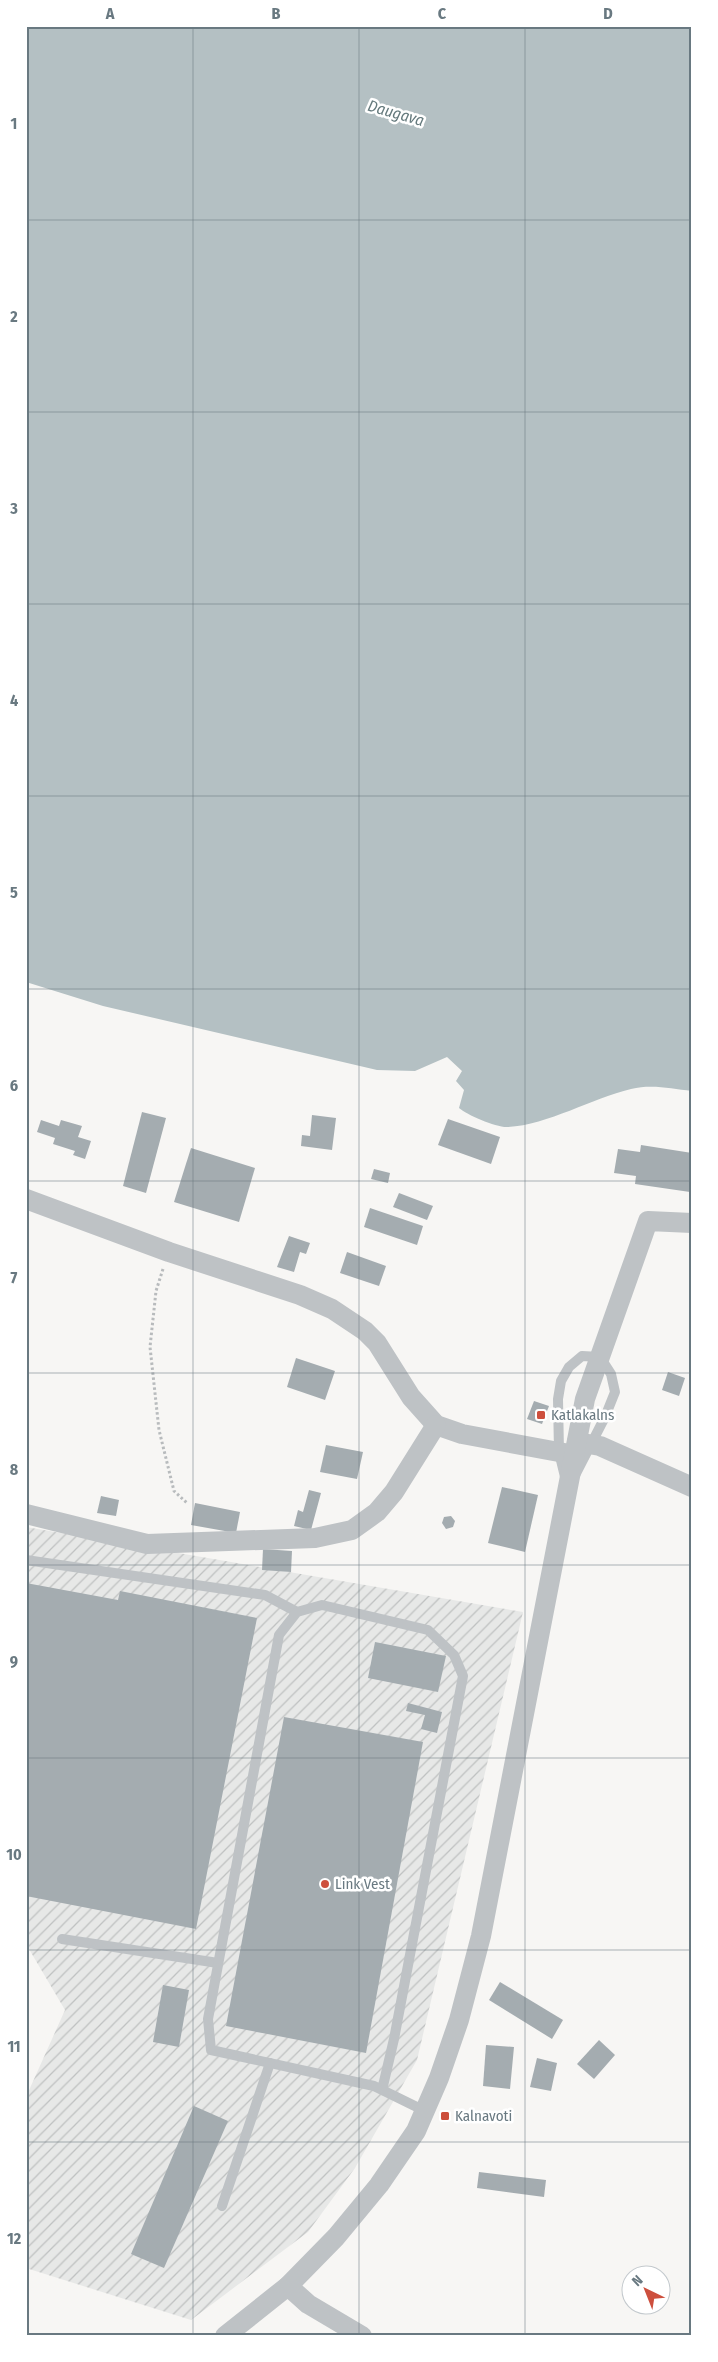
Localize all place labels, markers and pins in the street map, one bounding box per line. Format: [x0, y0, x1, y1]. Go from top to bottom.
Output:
place label: Katlakalns [551, 1406, 614, 1424]
marker: Katlakalns [535, 1409, 547, 1421]
place label: Link Vest [335, 1875, 390, 1893]
marker: Link Vest [319, 1878, 331, 1890]
place label: Kalnavoti [455, 2107, 512, 2125]
marker: Kalnavoti [439, 2110, 451, 2122]

